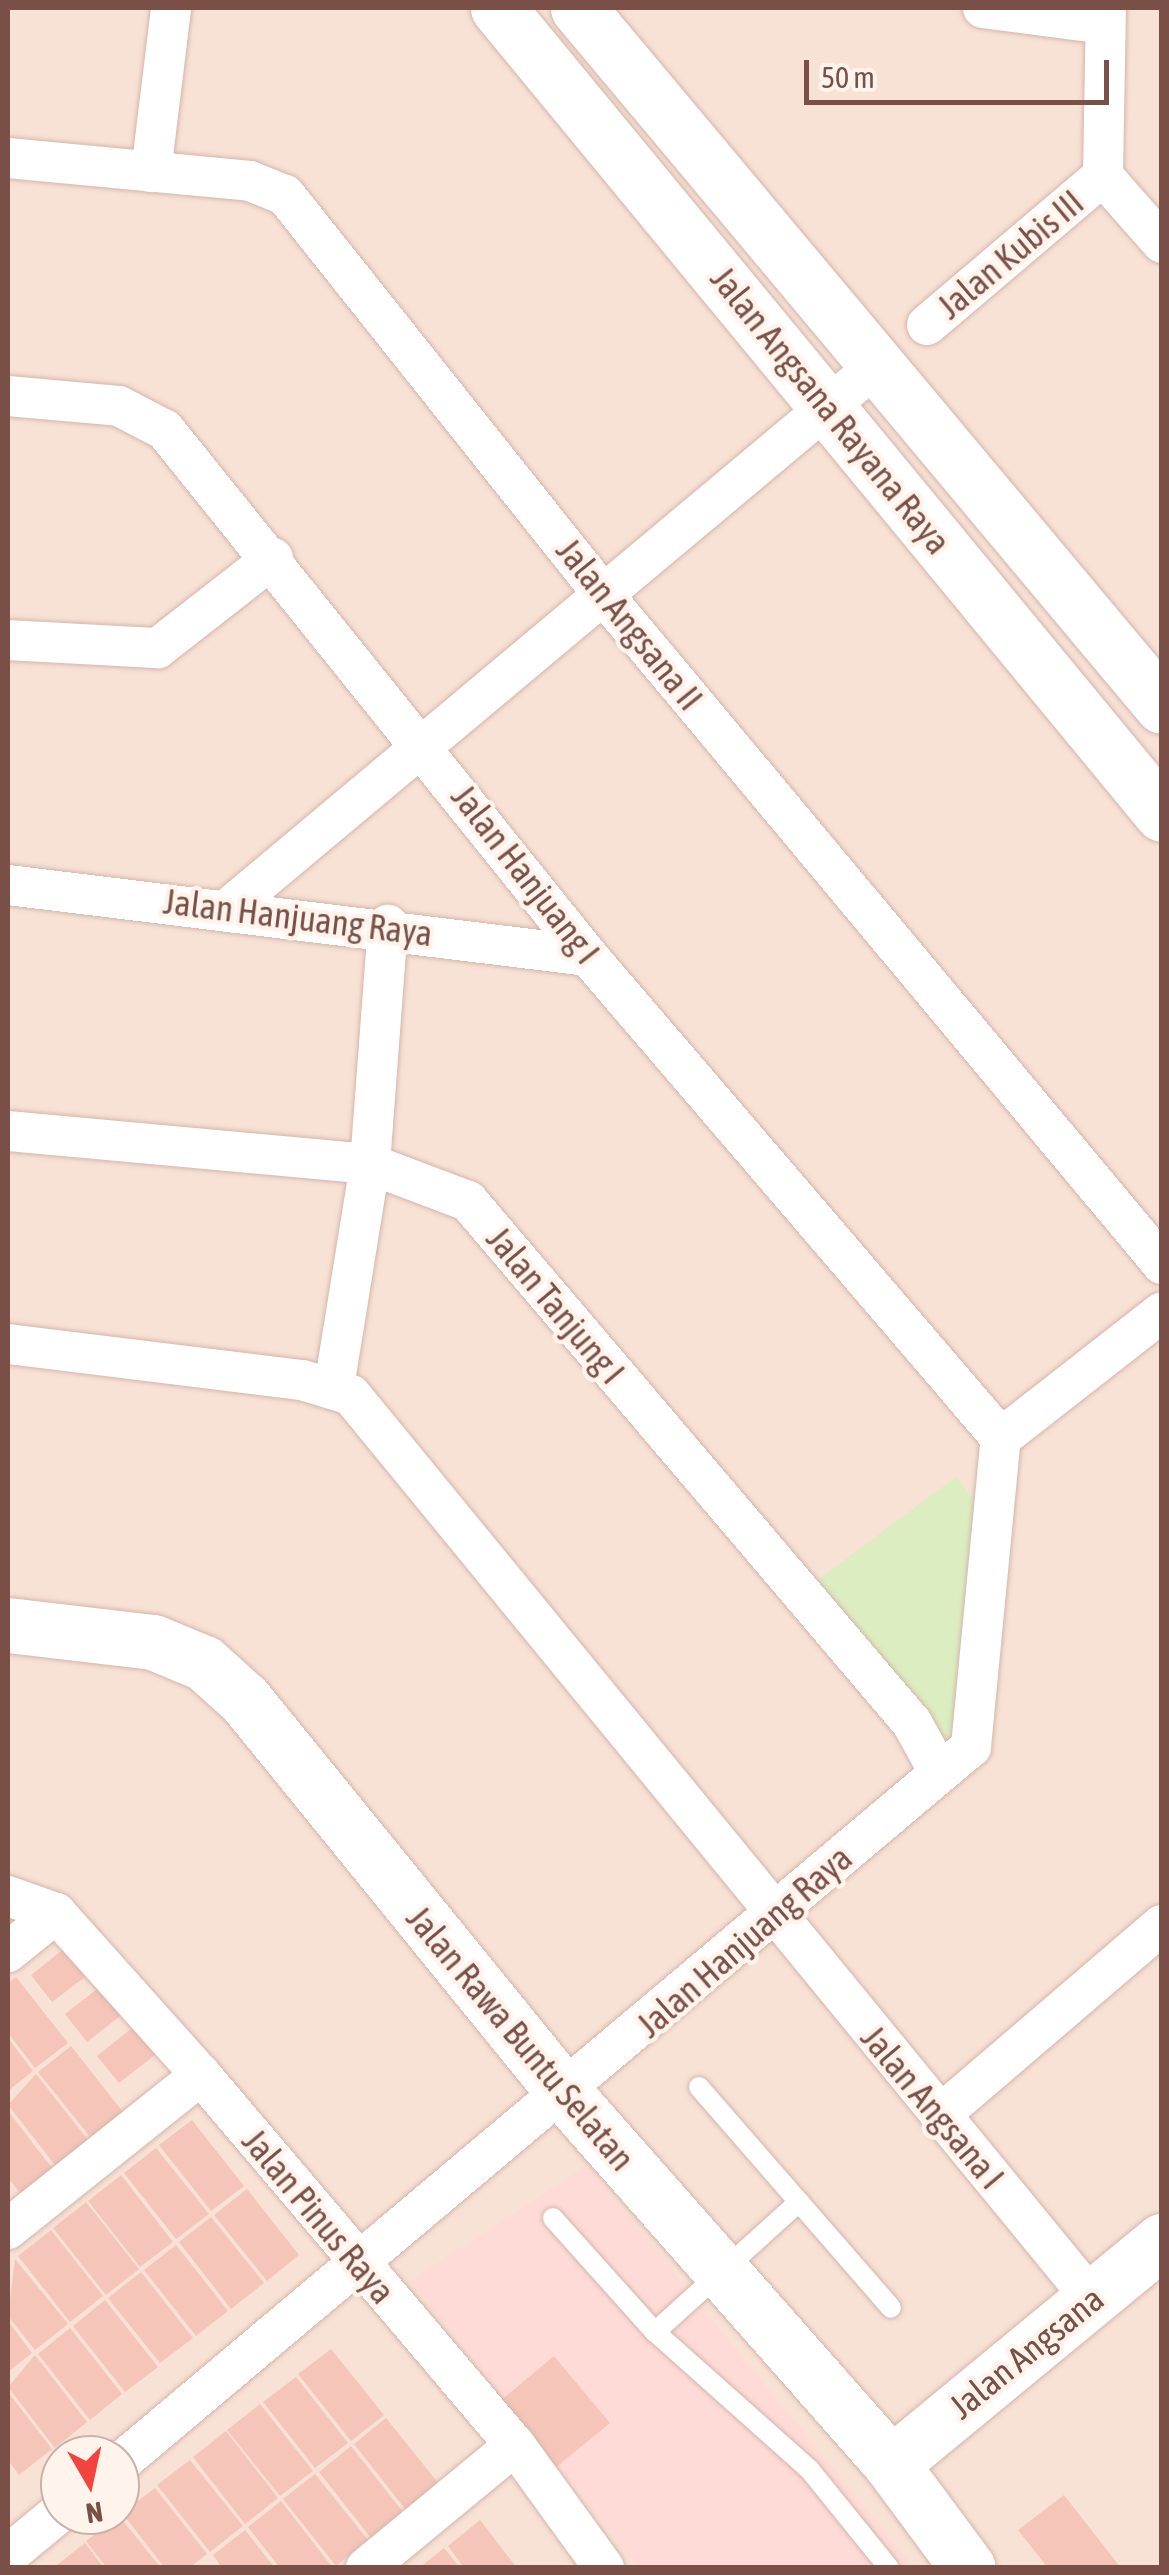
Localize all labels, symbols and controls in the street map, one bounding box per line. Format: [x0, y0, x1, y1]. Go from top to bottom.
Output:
scale bar [809, 40, 1114, 102]
text: 50 m [821, 60, 875, 94]
street label: Jalan Kubis III [929, 181, 1091, 327]
street label: Jalan Angsana Rayana Raya [702, 258, 960, 562]
street label: Jalan Angsana II [548, 530, 712, 718]
street label: Jalan Hanjuang I [443, 776, 609, 972]
street label: Jalan Hanjuang Raya [161, 880, 435, 954]
street label: Jalan Tanjung I [478, 1218, 634, 1392]
street label: Jalan Hanjuang Raya [628, 1836, 860, 2046]
street label: Jalan Rawa Buntu Selatan [398, 1897, 644, 2179]
street label: Jalan Angsana I [853, 2017, 1013, 2197]
street label: Jalan Pinus Raya [234, 2120, 404, 2312]
street label: Jalan Angsana [941, 2277, 1111, 2427]
north arrow [40, 2435, 140, 2535]
text: N [84, 2496, 105, 2530]

